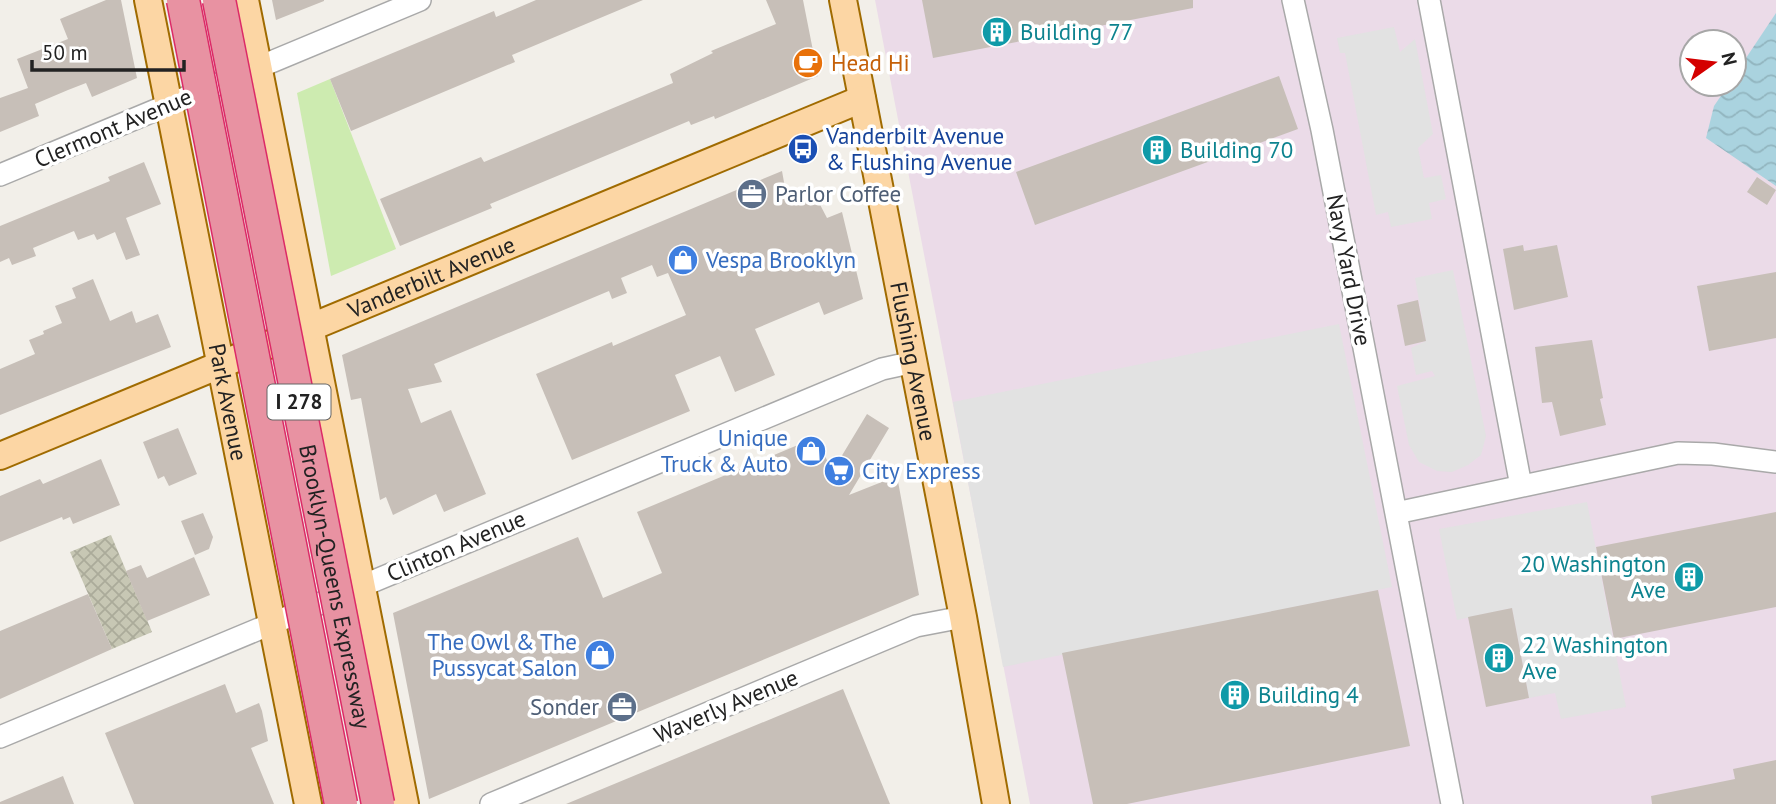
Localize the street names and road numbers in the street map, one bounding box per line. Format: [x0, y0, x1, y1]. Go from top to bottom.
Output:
street label: Clermont Avenue [30, 81, 196, 174]
street label: Navy Yard Drive [1321, 192, 1378, 348]
street label: Vanderbilt Avenue [342, 229, 519, 325]
street label: Flushing Avenue [884, 279, 943, 443]
street label: Park Avenue [203, 341, 254, 463]
road number: I 278 [268, 384, 330, 420]
street label: Brooklyn-Queens Expressway [293, 442, 378, 732]
street label: Clinton Avenue [382, 503, 530, 588]
street label: Waverly Avenue [649, 662, 802, 749]

